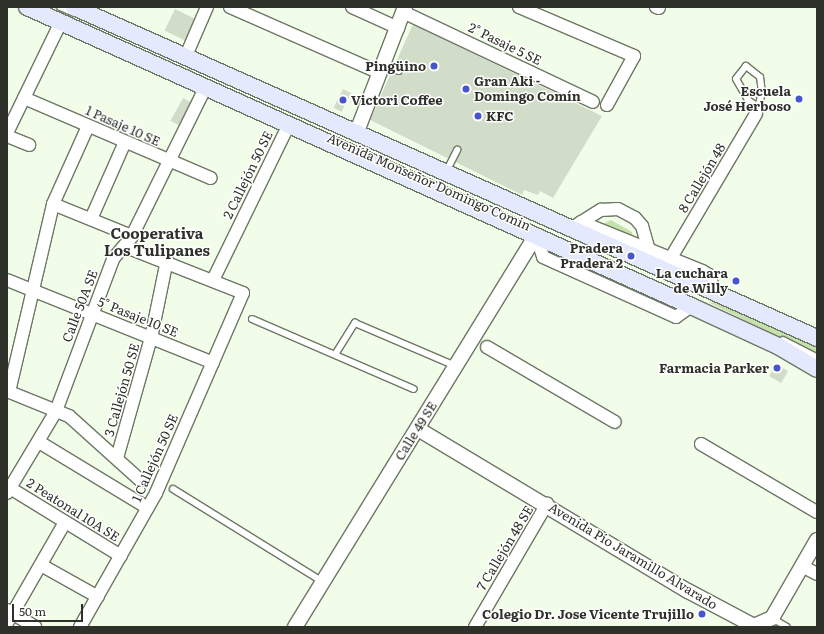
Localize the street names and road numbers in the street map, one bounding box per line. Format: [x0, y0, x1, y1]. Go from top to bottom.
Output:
street label: 2° Pasaje 5 SE [466, 20, 544, 68]
street label: 1 Pasaje 10 SE [83, 103, 163, 149]
street label: 2 Callejón 50 SE [220, 128, 276, 222]
street label: Avenida Monseñor Domingo Comin [325, 130, 533, 234]
street label: 8 Callejón 48 [675, 141, 729, 215]
street label: Calle 50A SE [59, 268, 101, 344]
street label: 5° Pasaje 10 SE [95, 294, 181, 340]
street label: 3 Callejón 50 SE [101, 342, 143, 438]
street label: Calle 49 SE [392, 399, 440, 463]
street label: 1 Callejón 50 SE [129, 412, 181, 504]
street label: 2 Peatonal 10A SE [24, 475, 122, 545]
street label: Avenida Pío Jaramillo Alvarado [546, 499, 720, 613]
street label: 7 Callejón 48 SE [474, 503, 536, 593]

